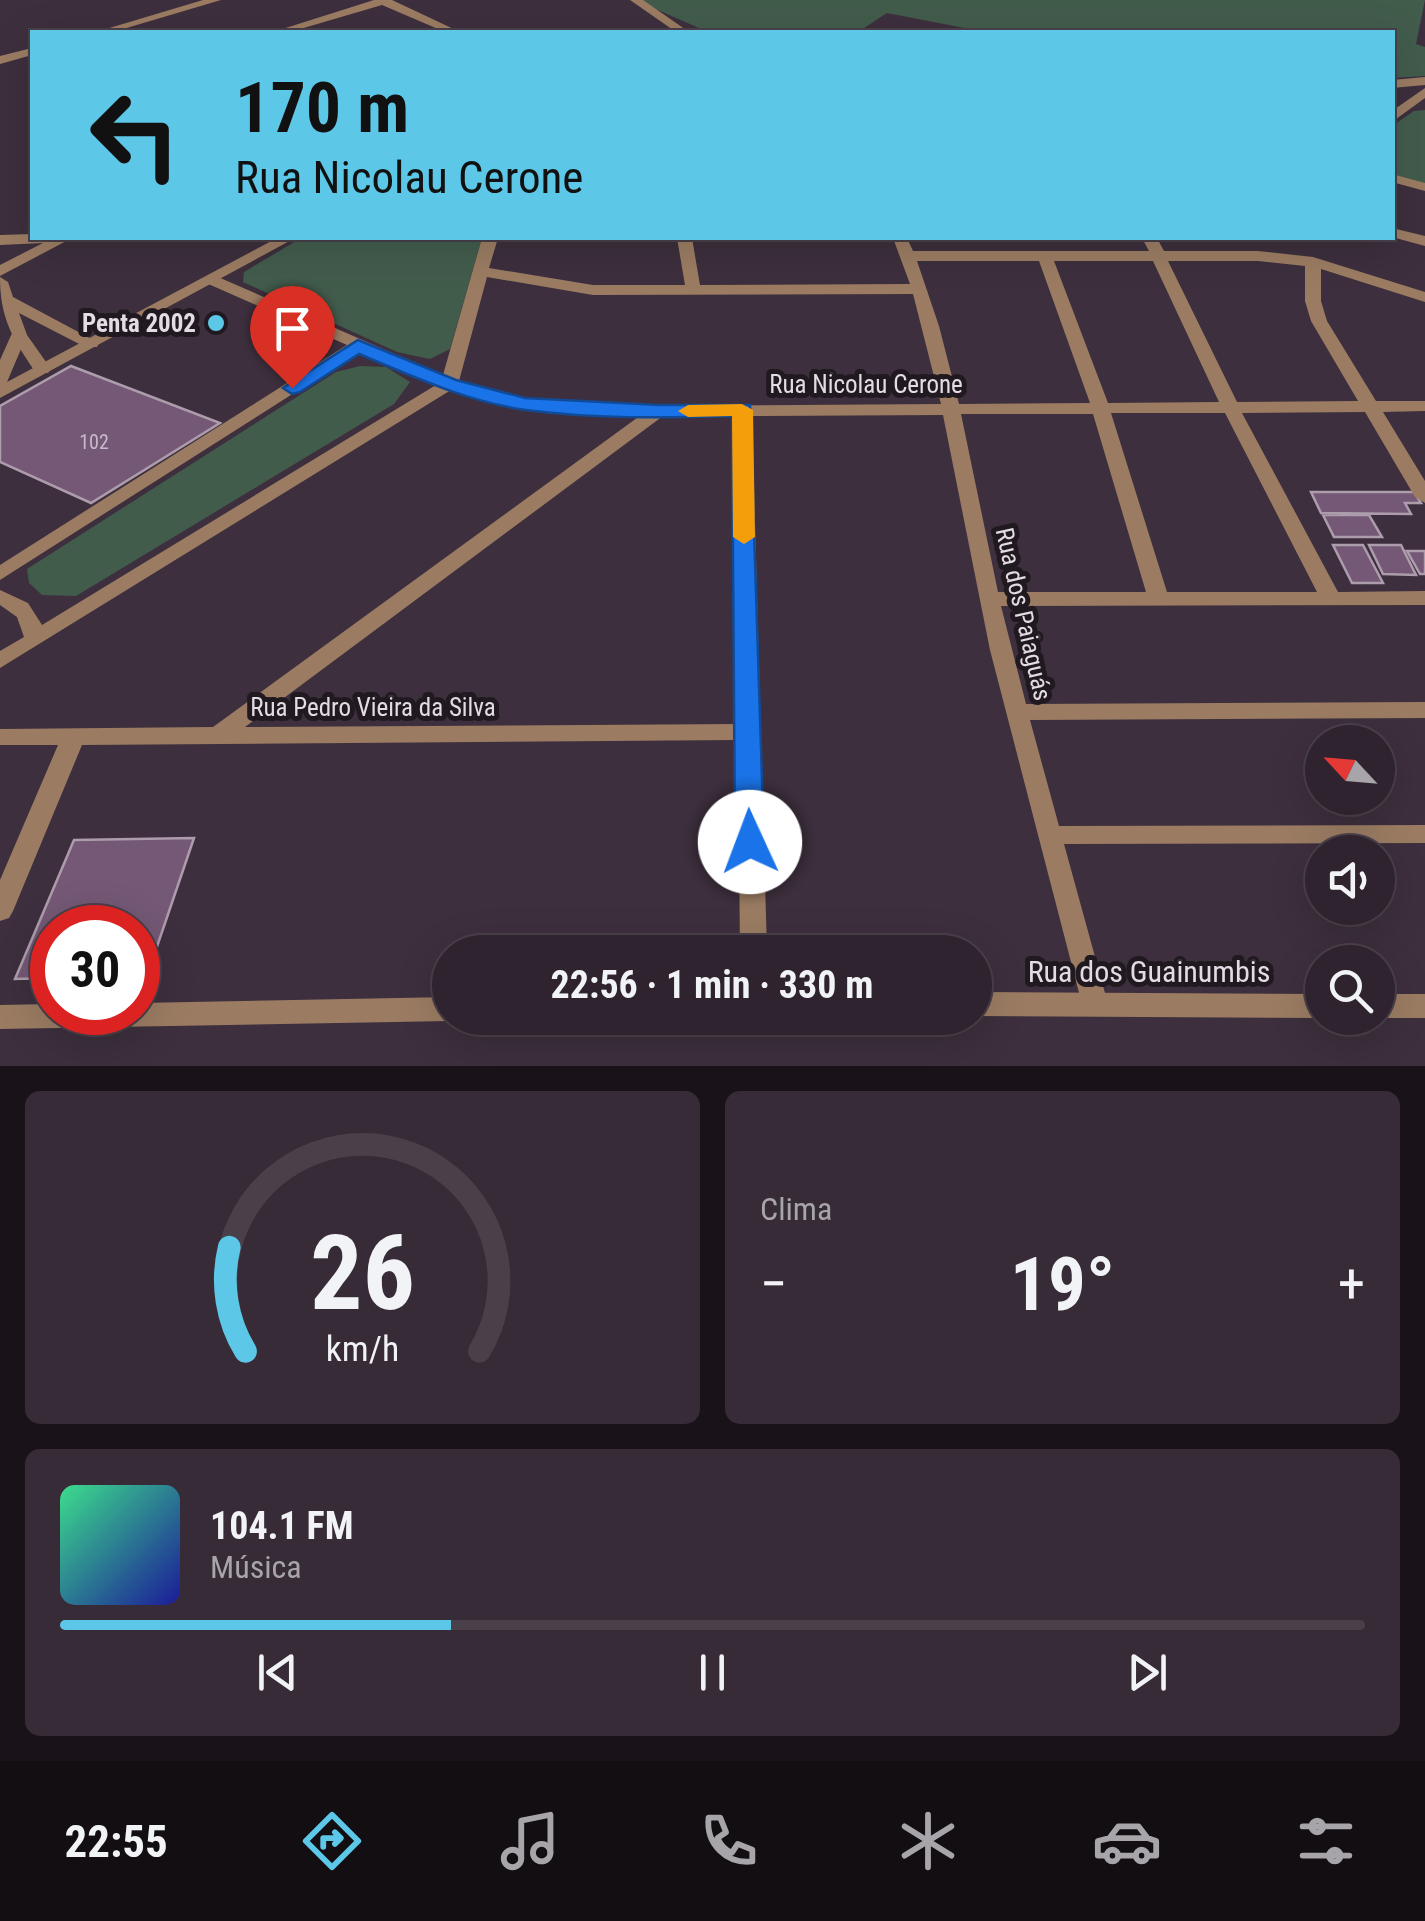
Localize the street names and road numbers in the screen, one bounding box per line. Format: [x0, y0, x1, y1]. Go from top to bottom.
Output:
street label: Rua Nicolau Cerone [769, 370, 963, 399]
street label: Rua dos Paiaguás [990, 525, 1057, 703]
street label: Rua Pedro Vieira da Silva [250, 693, 496, 722]
street label: Rua dos Guainumbis [1028, 954, 1270, 989]

